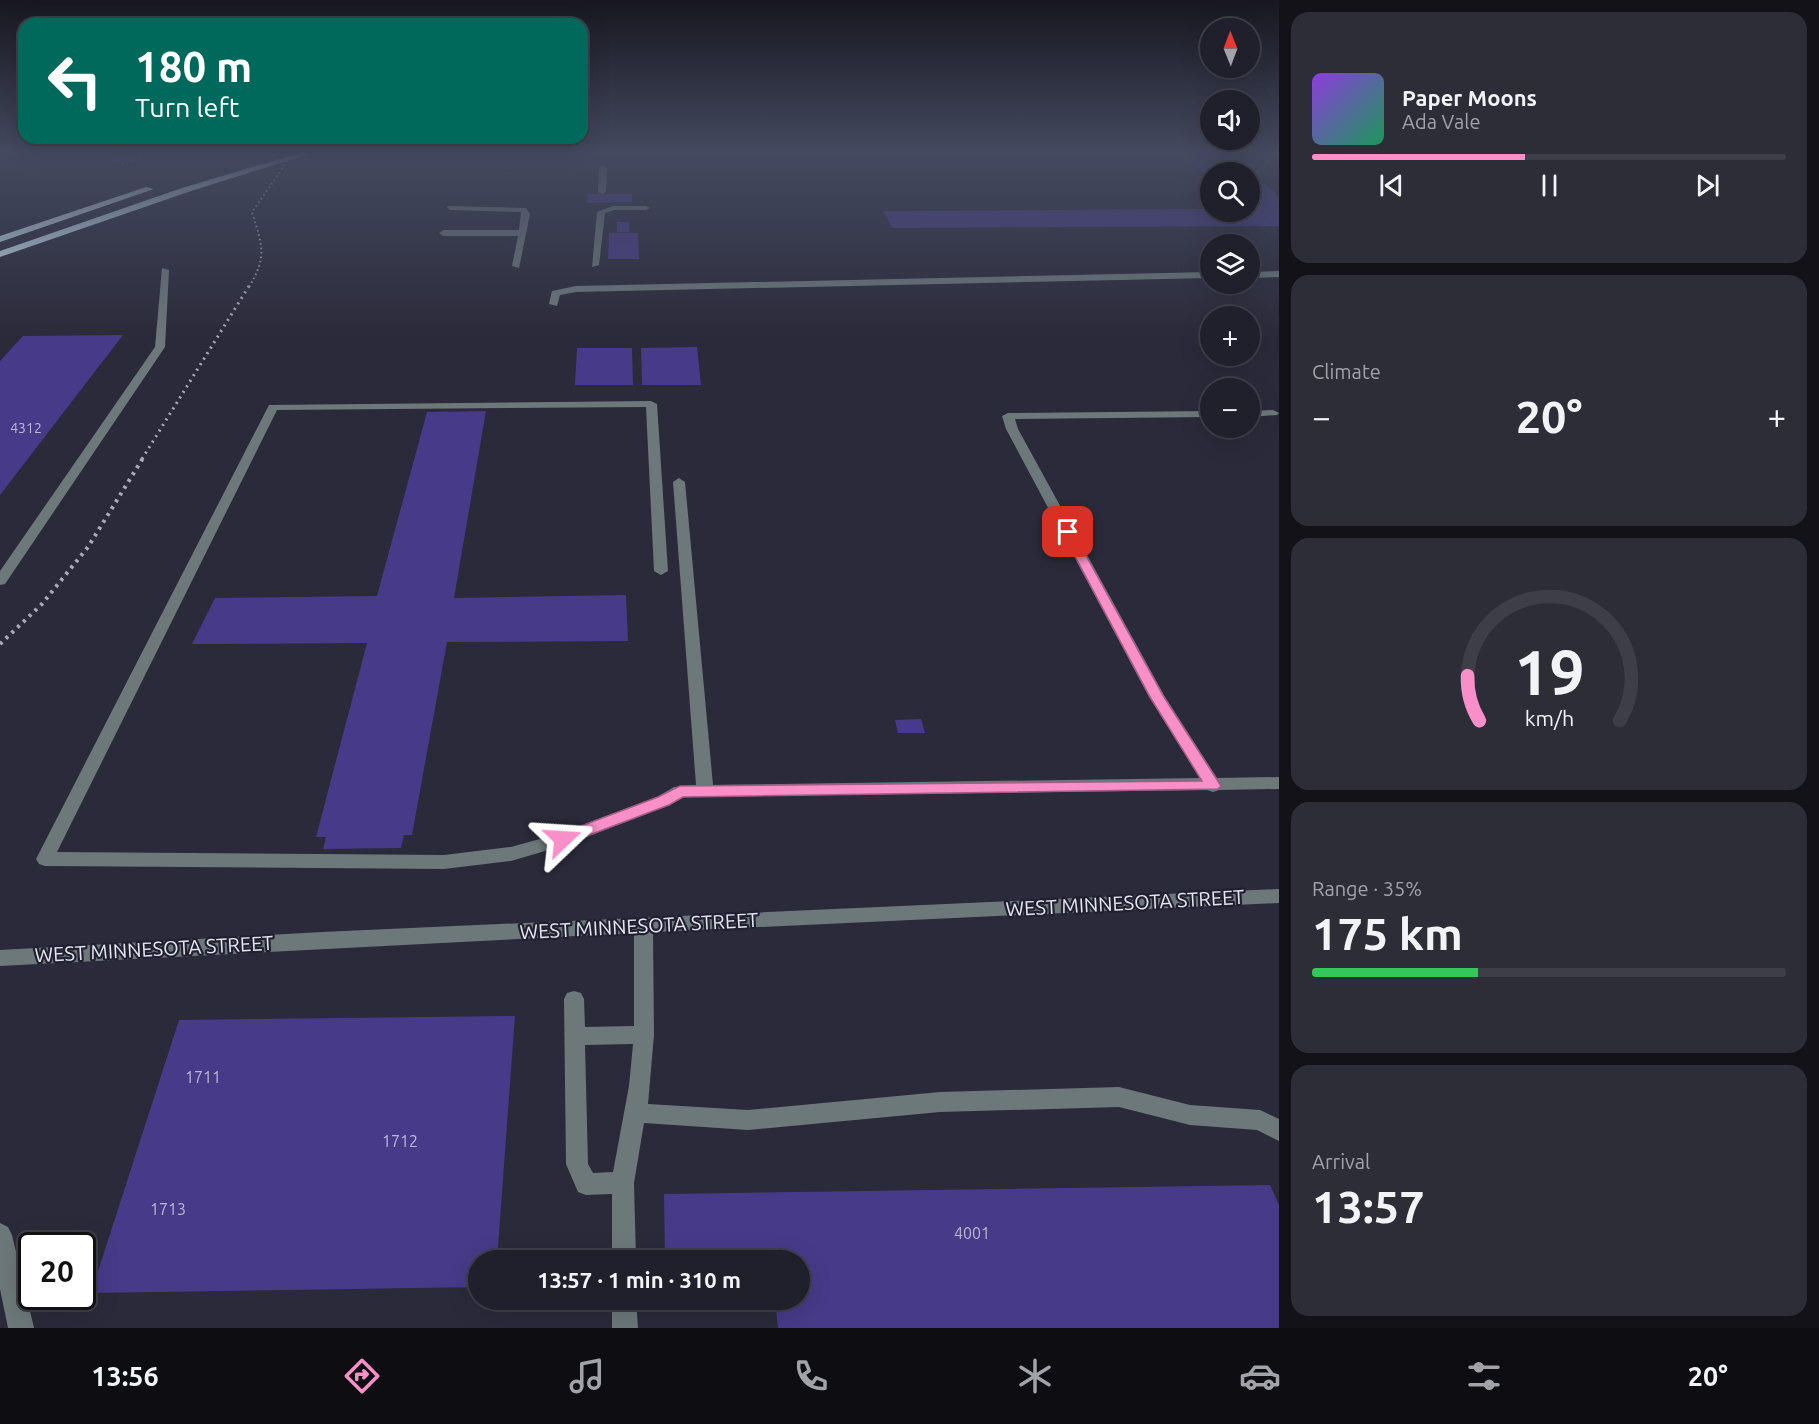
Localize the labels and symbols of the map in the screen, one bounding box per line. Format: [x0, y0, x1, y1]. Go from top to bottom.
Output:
north arrow [1200, 18, 1260, 78]
house number: 4312 [10, 420, 42, 436]
pin [1042, 506, 1093, 557]
position arrow [531, 807, 595, 871]
street label: WEST MINNESOTA STREET [1005, 885, 1245, 920]
street label: WEST MINNESOTA STREET [519, 908, 759, 943]
street label: WEST MINNESOTA STREET [34, 931, 274, 966]
house number: 1711 [185, 1068, 221, 1086]
house number: 1712 [382, 1132, 418, 1150]
house number: 1713 [150, 1200, 186, 1218]
house number: 4001 [954, 1224, 990, 1242]
speed limit sign: 20 [18, 1232, 96, 1310]

